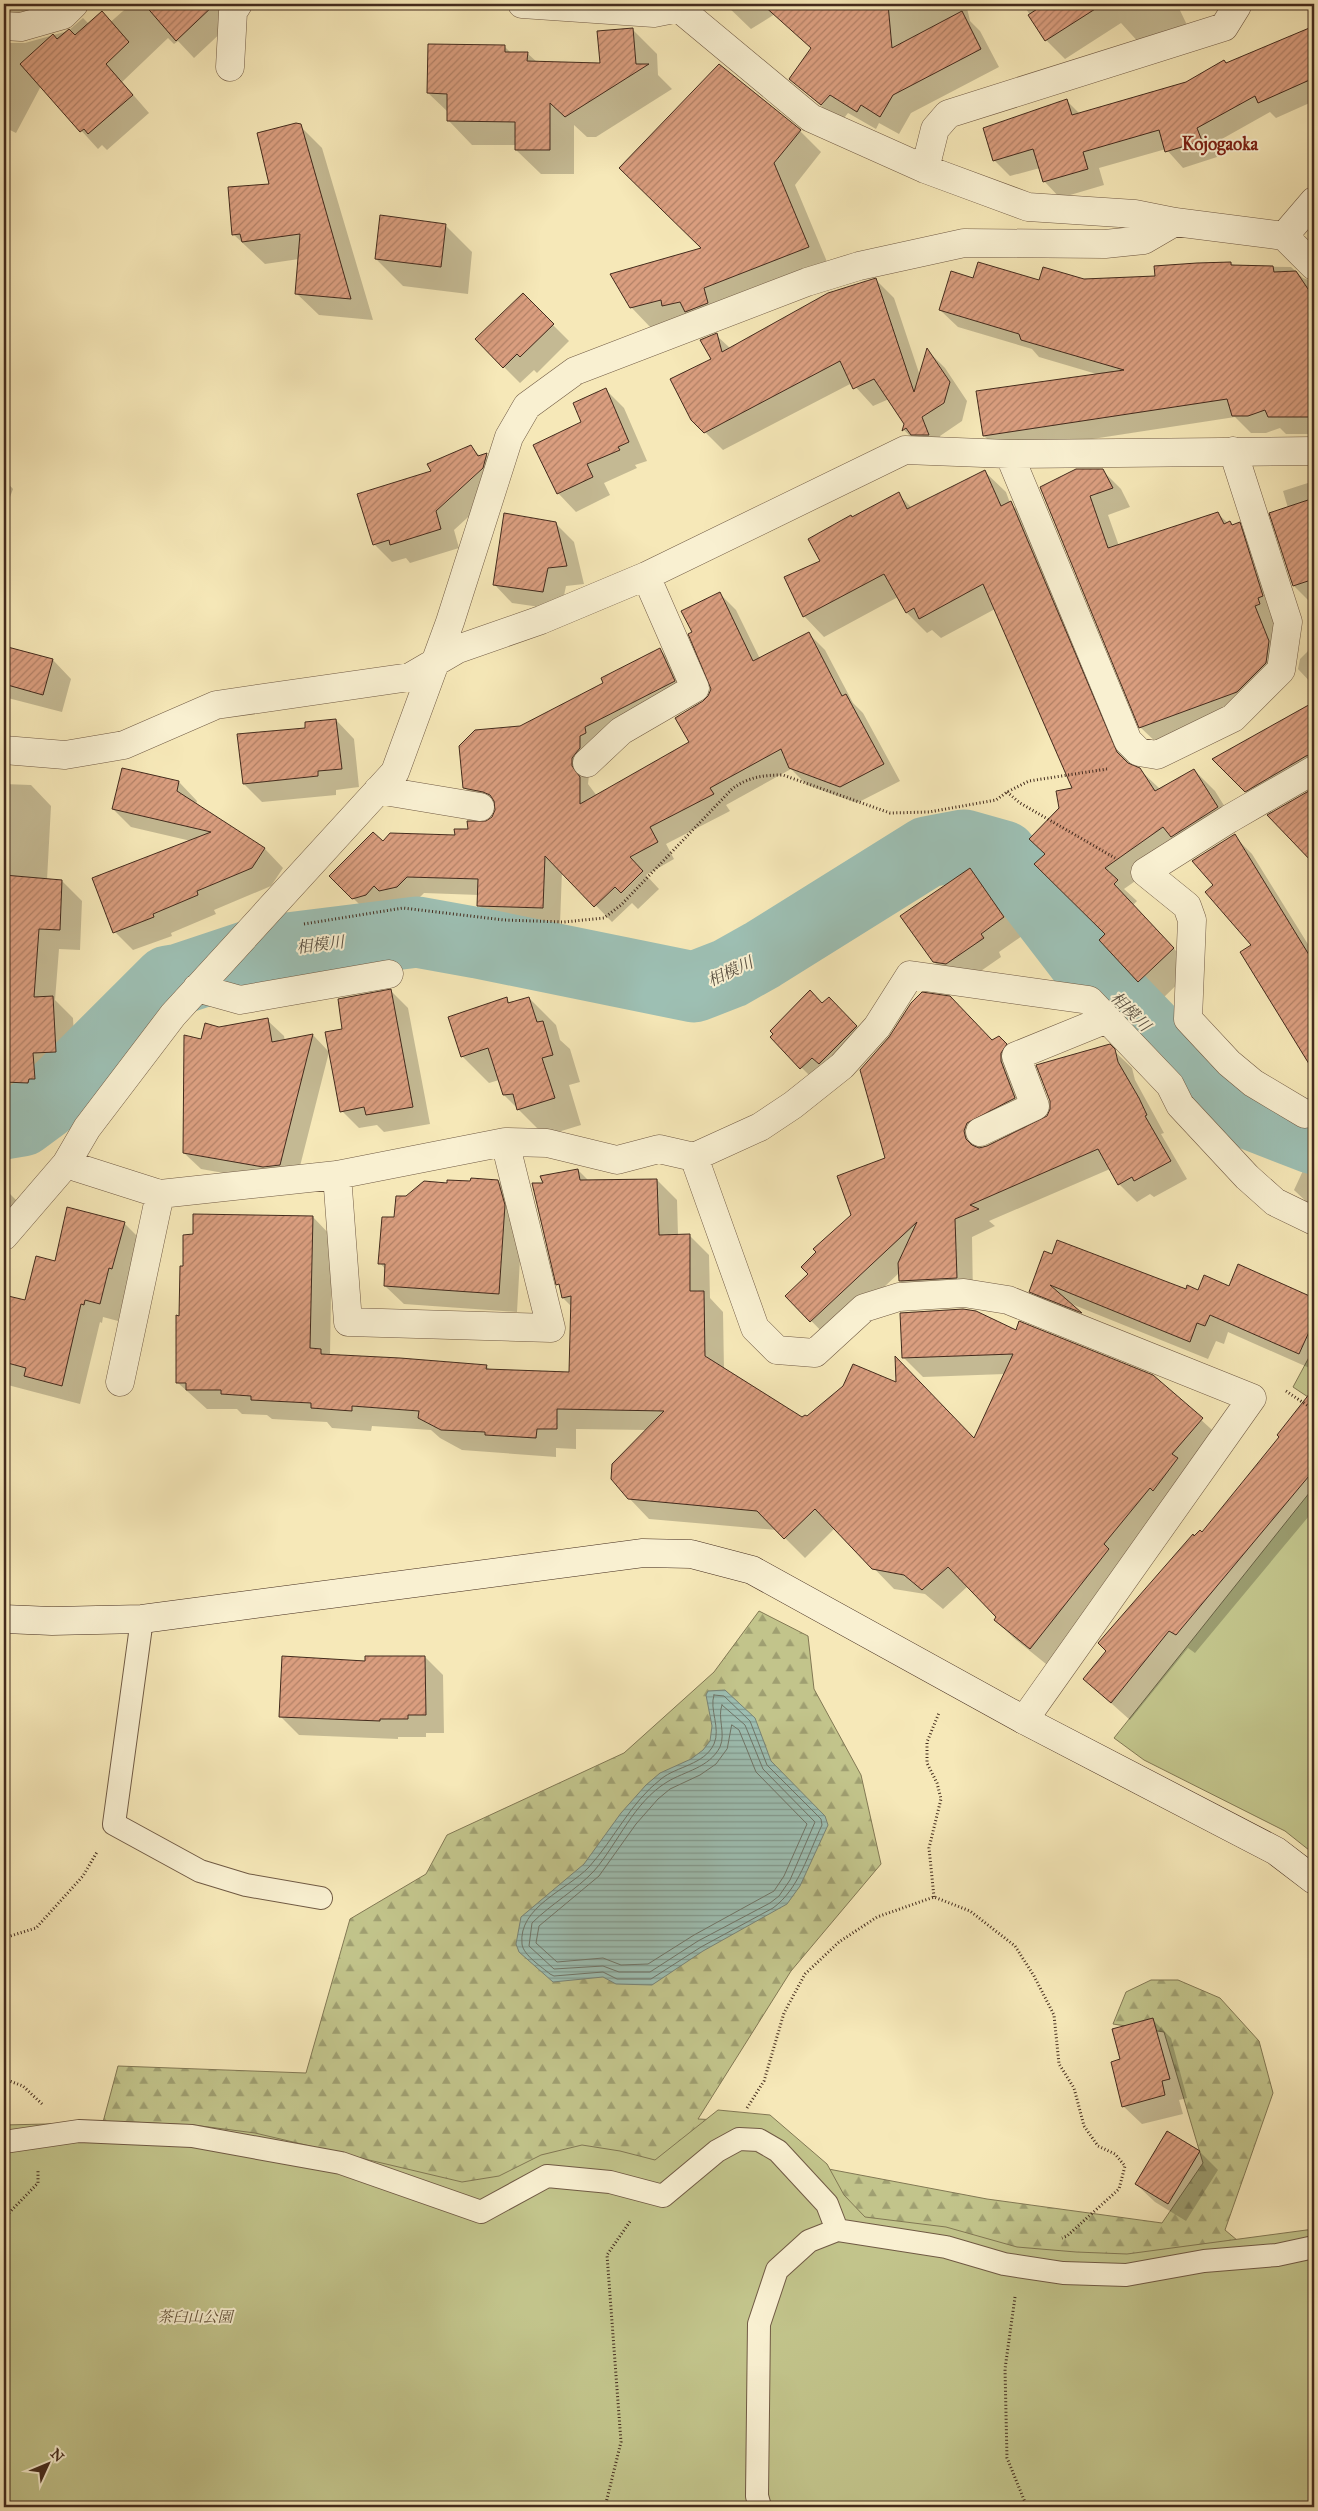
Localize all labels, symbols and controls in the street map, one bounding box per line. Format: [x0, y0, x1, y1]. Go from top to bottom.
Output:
district label: Kojogaoka [1182, 133, 1259, 156]
water label: 相模川 [295, 932, 347, 957]
water label: 相模川 [704, 952, 758, 990]
water label: 相模川 [1107, 988, 1156, 1036]
park label: 茶臼山公園 [157, 2308, 235, 2326]
north arrow [22, 2438, 72, 2488]
text: N [47, 2445, 67, 2466]

